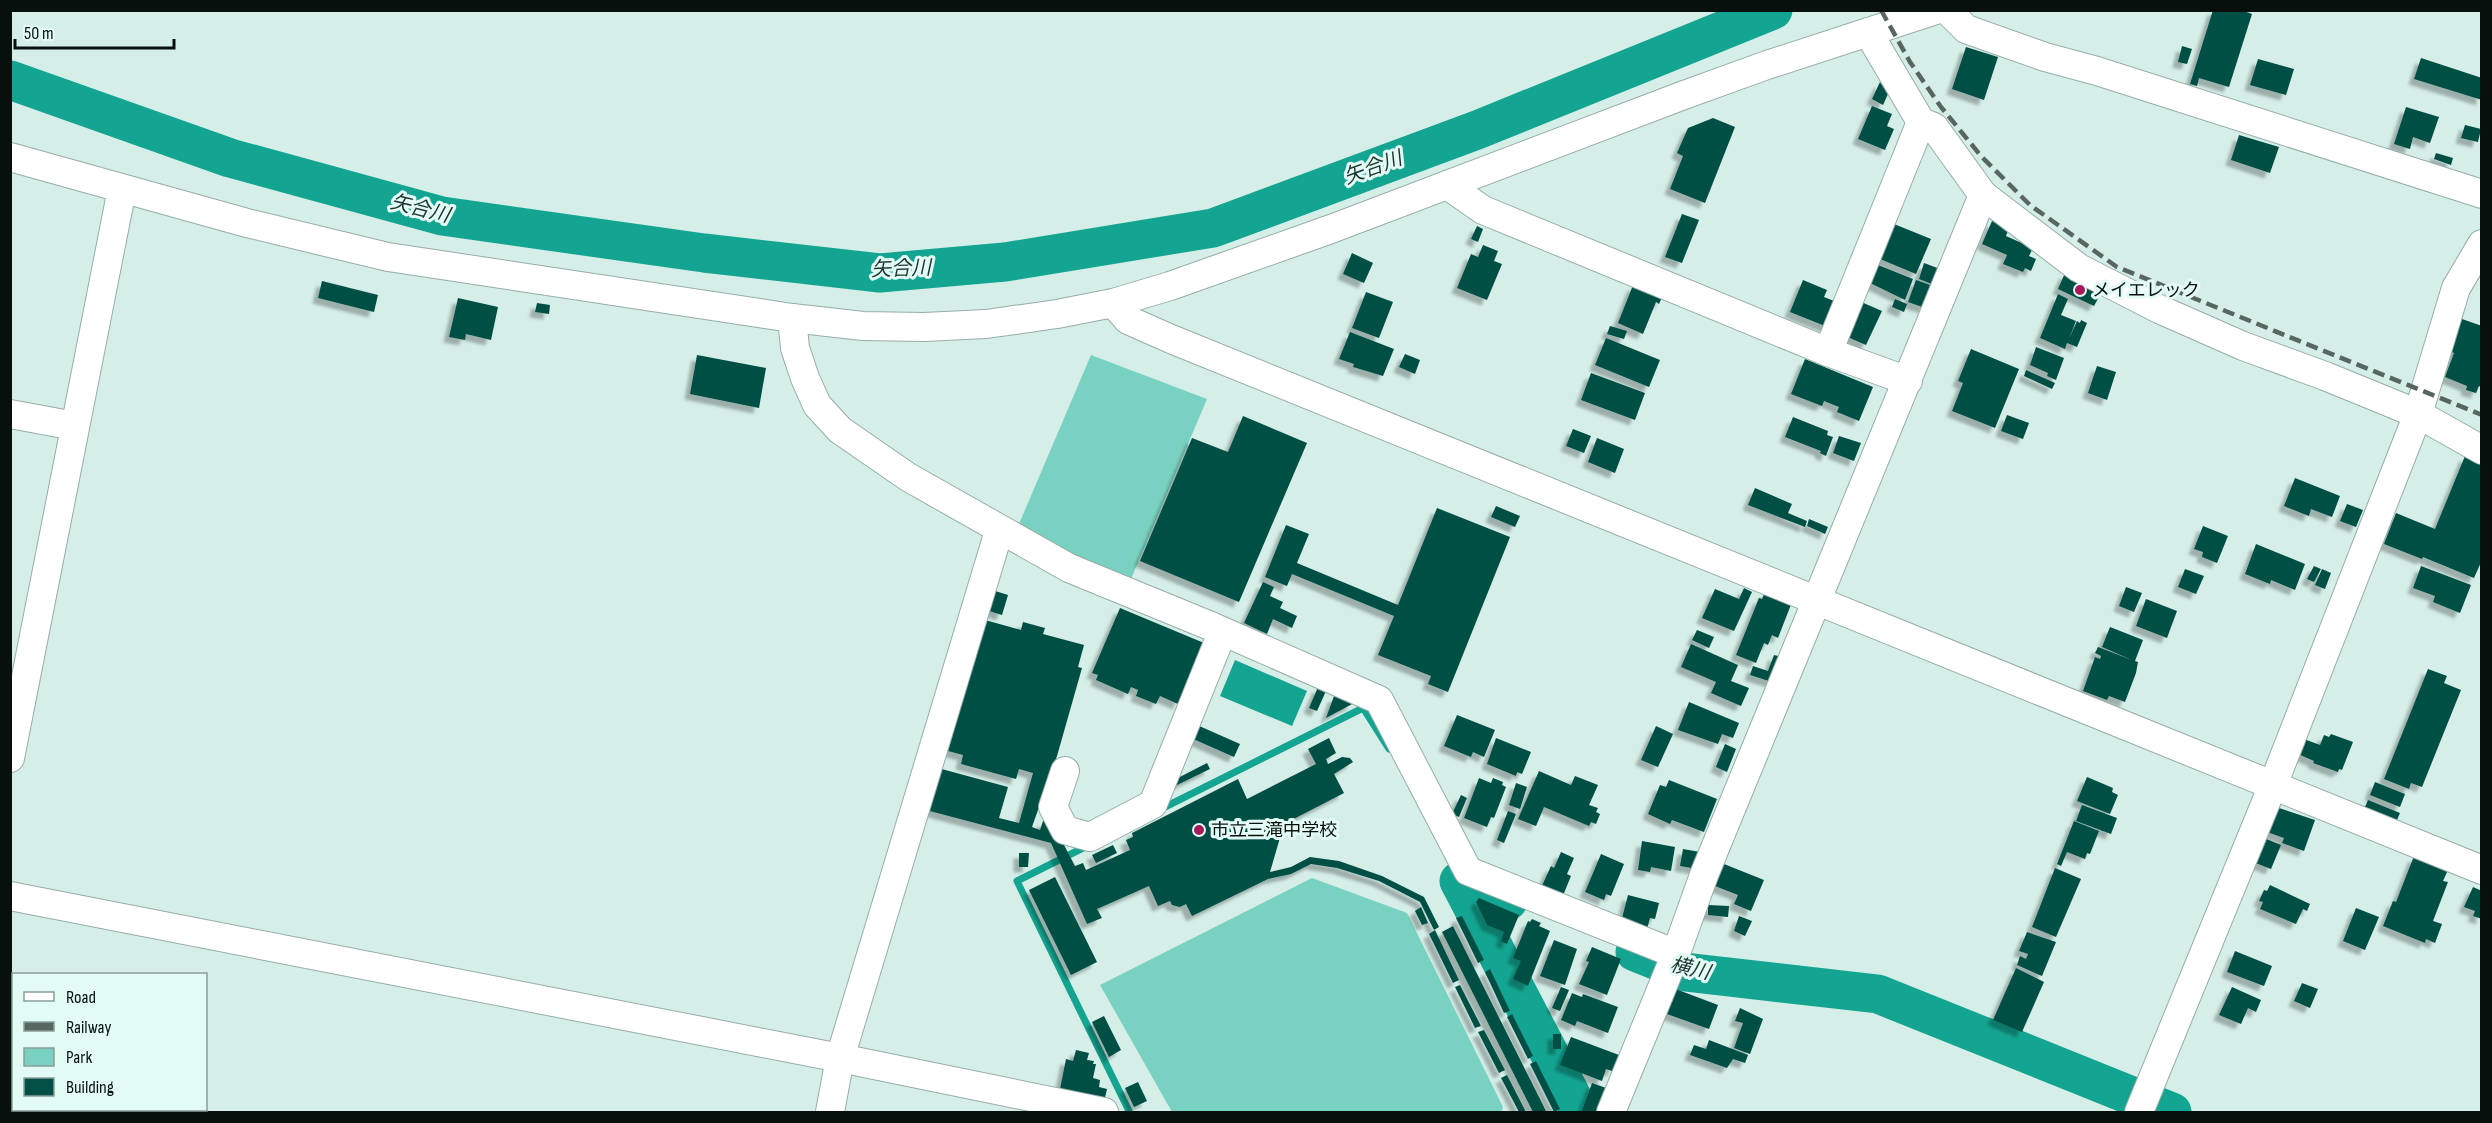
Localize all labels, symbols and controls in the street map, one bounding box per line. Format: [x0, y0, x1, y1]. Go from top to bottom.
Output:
scale bar [15, 12, 174, 50]
text: 50 m [24, 23, 54, 44]
water label: 矢合川 [1341, 146, 1407, 190]
water label: 矢合川 [388, 190, 454, 228]
water label: 矢合川 [871, 256, 933, 282]
place label: メイエレック [2092, 280, 2200, 301]
marker: メイエレック [2073, 283, 2087, 297]
place label: 市立三滝中学校 [1211, 820, 1337, 841]
marker: 市立三滝中学校 [1192, 823, 1206, 837]
water label: 横川 [1668, 953, 1714, 986]
legend [12, 973, 207, 1111]
text: Road [66, 987, 96, 1008]
text: Railway [66, 1017, 111, 1038]
text: Park [66, 1047, 92, 1068]
text: Building [66, 1077, 114, 1098]

